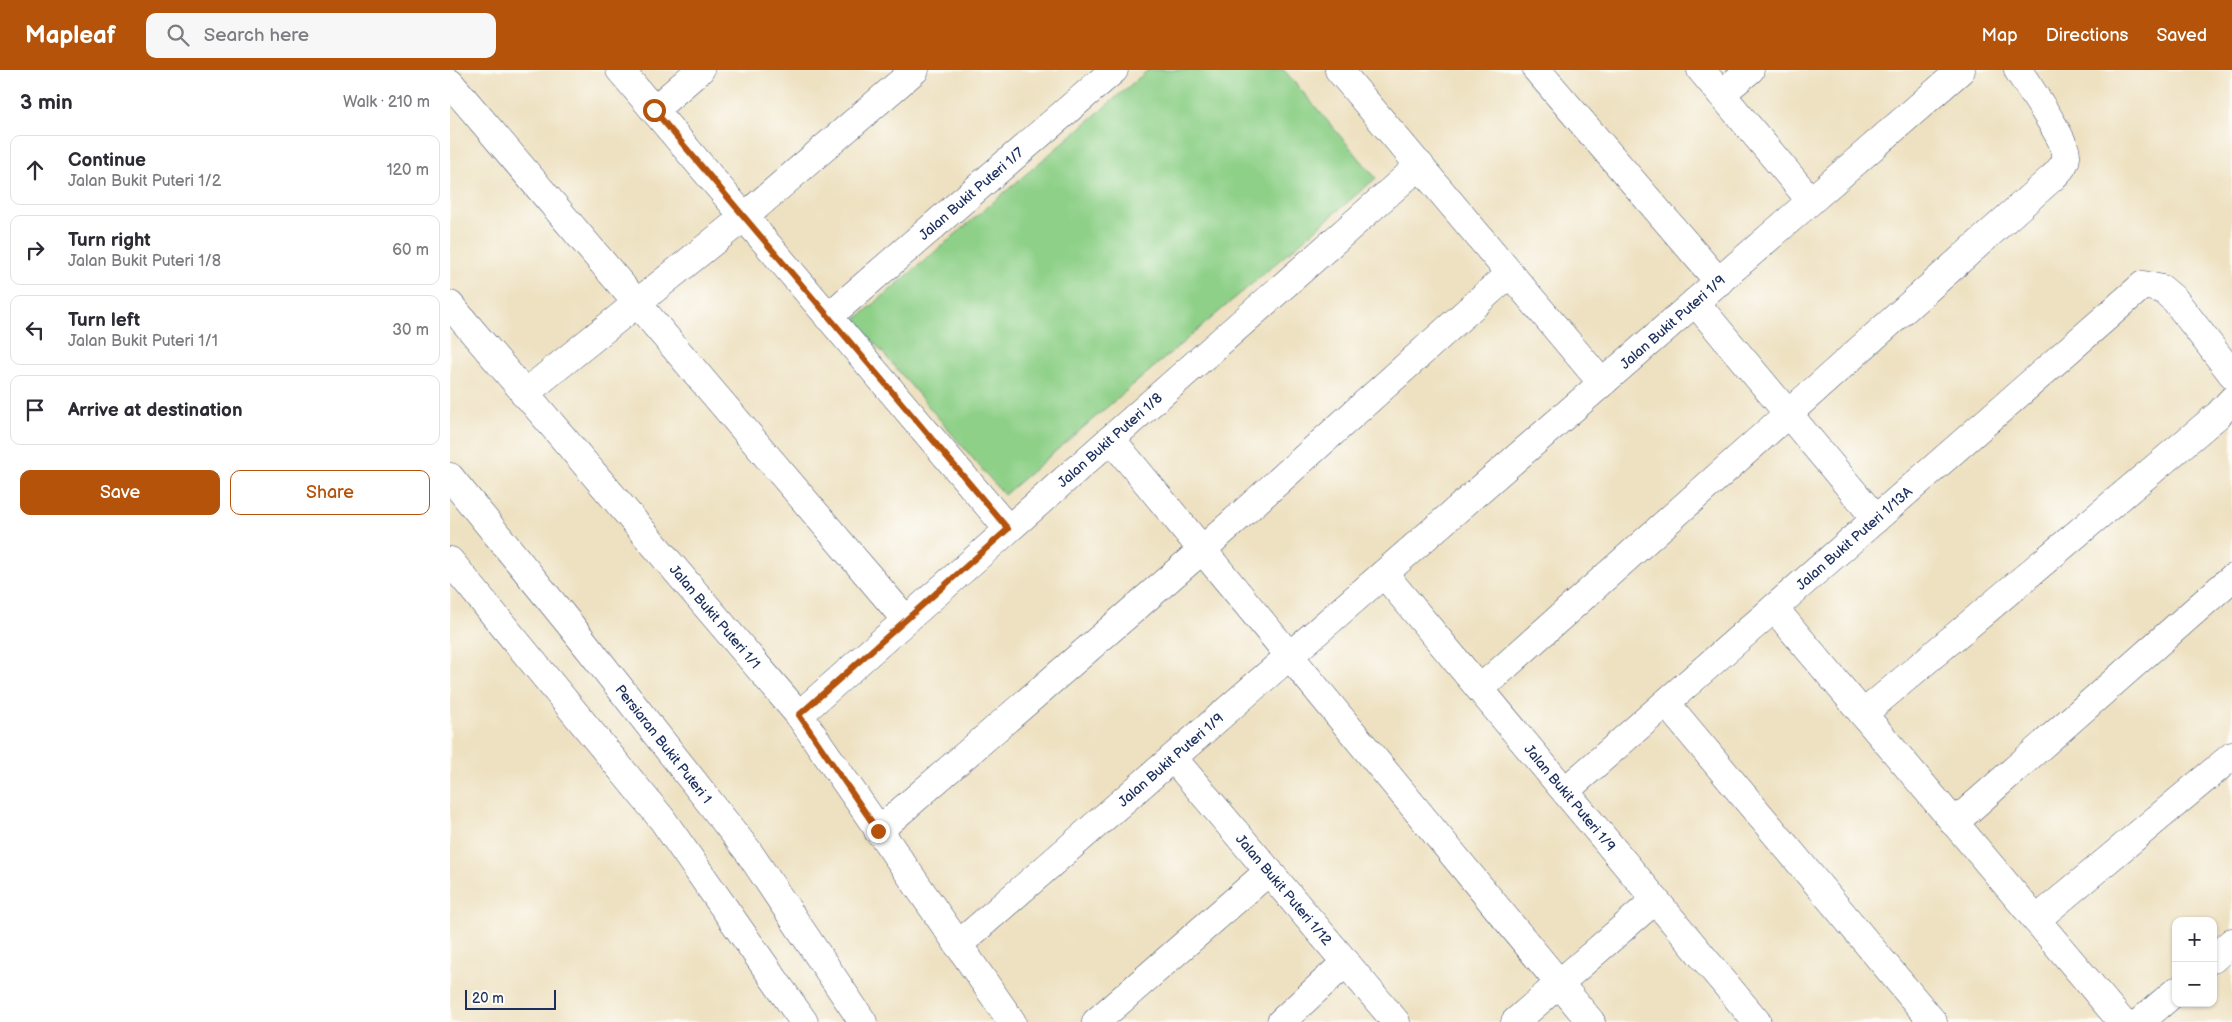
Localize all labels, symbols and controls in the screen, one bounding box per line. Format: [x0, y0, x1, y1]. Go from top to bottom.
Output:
search box [146, 13, 496, 58]
text: Mapleaf [25, 21, 116, 50]
icon: search [164, 21, 192, 49]
text: Search here [204, 24, 309, 47]
text: Map [1982, 25, 2018, 46]
text: Directions [2046, 25, 2128, 46]
text: Saved [2156, 25, 2207, 46]
text: 3 min [20, 90, 73, 115]
text: Walk · 210 m [343, 93, 430, 112]
route start [643, 99, 666, 122]
street label: Jalan Bukit Puteri 1/7 [916, 144, 1027, 244]
text: Continue [68, 149, 146, 172]
icon: ahead [21, 156, 49, 184]
text: 120 m [386, 161, 429, 180]
text: Jalan Bukit Puteri 1/2 [68, 172, 221, 191]
text: Turn right [68, 229, 151, 252]
icon: right [21, 236, 49, 264]
text: 60 m [392, 241, 429, 260]
text: Jalan Bukit Puteri 1/8 [68, 252, 221, 271]
street label: Jalan Bukit Puteri 1/9 [1617, 272, 1729, 373]
text: Turn left [68, 309, 140, 332]
icon: left [21, 316, 49, 344]
text: 30 m [392, 321, 429, 340]
text: Jalan Bukit Puteri 1/1 [68, 332, 218, 351]
street label: Jalan Bukit Puteri 1/8 [1054, 389, 1166, 491]
icon: arrive [21, 396, 49, 424]
text: Arrive at destination [68, 399, 243, 422]
button: Save [20, 470, 220, 515]
button: Share [230, 470, 430, 515]
street label: Jalan Bukit Puteri 1/13A [1793, 483, 1916, 594]
street label: Jalan Bukit Puteri 1/1 [666, 561, 764, 672]
street label: Persiaran Bukit Puteri 1 [612, 681, 715, 807]
street label: Jalan Bukit Puteri 1/9 [1115, 710, 1227, 810]
street label: Jalan Bukit Puteri 1/9 [1520, 741, 1619, 855]
route end [867, 820, 890, 843]
street label: Jalan Bukit Puteri 1/12 [1232, 831, 1336, 949]
map controls [2172, 917, 2217, 1007]
button: + [2172, 917, 2217, 962]
button: − [2172, 962, 2217, 1007]
scale bar [465, 987, 556, 1010]
text: 20 m [472, 990, 504, 1007]

